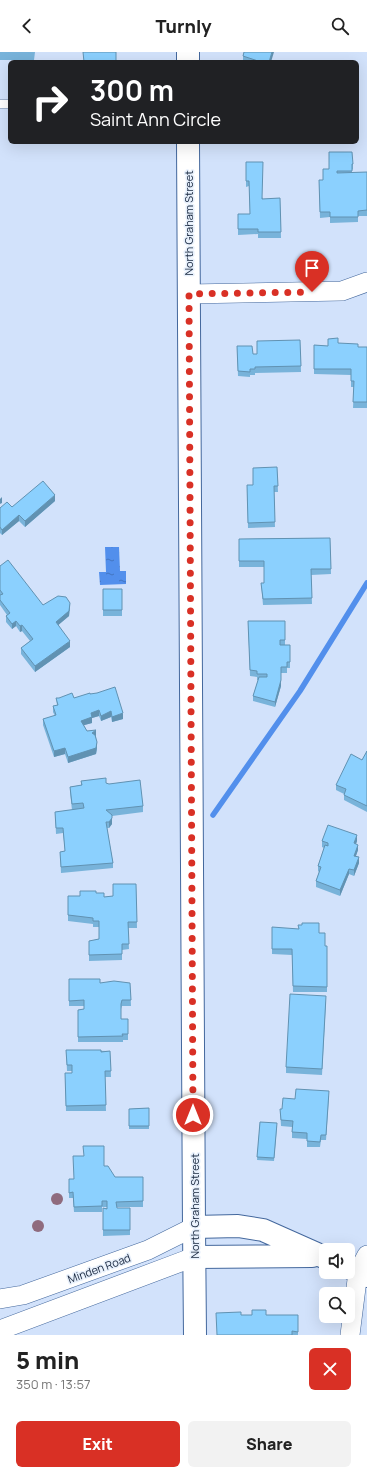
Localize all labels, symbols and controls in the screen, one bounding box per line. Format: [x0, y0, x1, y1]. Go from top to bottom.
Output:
text: Turnly [156, 14, 211, 38]
icon: back [16, 15, 38, 37]
icon: search [329, 15, 351, 37]
text: 300 m [90, 71, 174, 109]
icon: right [24, 76, 76, 128]
text: Saint Ann Circle [90, 107, 221, 131]
street label: North Graham Street [181, 170, 196, 276]
pin [295, 251, 329, 292]
icon: arrive [301, 257, 323, 279]
position arrow [172, 1094, 214, 1136]
street label: North Graham Street [187, 1153, 202, 1259]
map controls [319, 1243, 355, 1323]
button: sound [319, 1243, 355, 1279]
street label: Minden Road [65, 1250, 133, 1286]
button: search [319, 1287, 355, 1323]
text: 5 min [16, 1343, 79, 1376]
button: close [309, 1348, 351, 1390]
text: 350 m · 13:57 [16, 1375, 91, 1393]
button: Exit [16, 1421, 180, 1467]
button: Share [188, 1421, 351, 1467]

